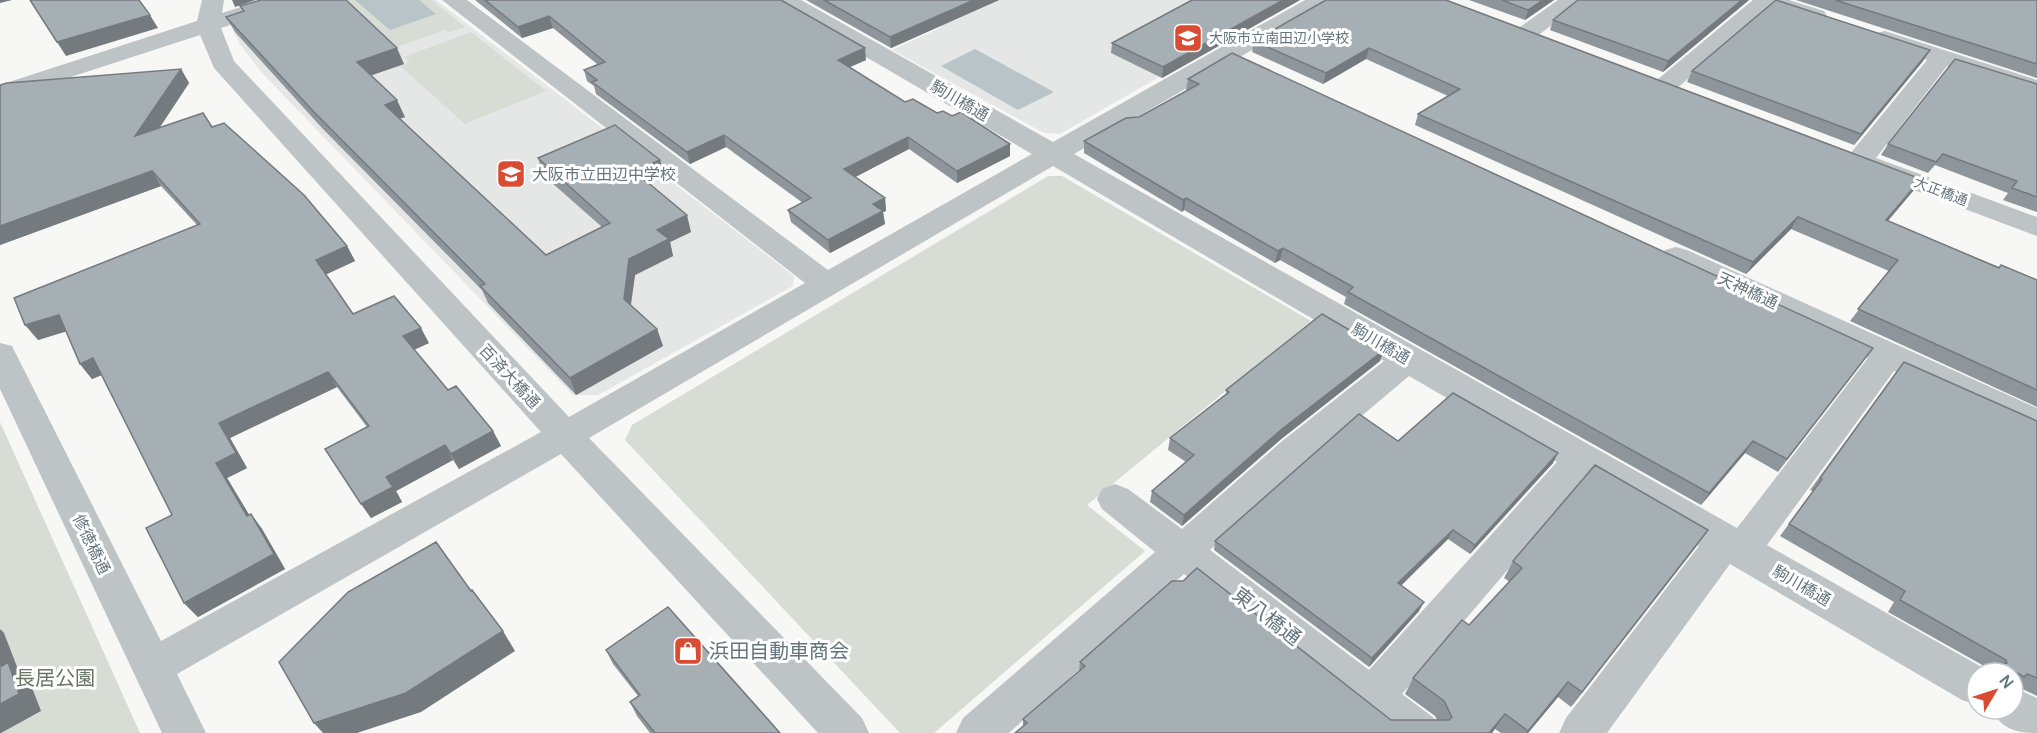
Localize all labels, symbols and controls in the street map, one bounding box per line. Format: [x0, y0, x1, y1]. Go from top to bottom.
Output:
school or university icon: 大阪市立南田辺小学校 [1172, 22, 1204, 54]
place label: 大阪市立南田辺小学校 [1209, 28, 1349, 47]
street label: 駒川橋通 [927, 74, 993, 126]
school or university icon: 大阪市立田辺中学校 [495, 158, 527, 190]
place label: 大阪市立田辺中学校 [532, 163, 676, 185]
street label: 大正橋通 [1912, 172, 1971, 209]
street label: 天神橋通 [1714, 267, 1782, 313]
street label: 駒川橋通 [1348, 317, 1414, 369]
street label: 百済大橋通 [475, 339, 545, 413]
street label: 修徳橋通 [68, 510, 116, 578]
street label: 駒川橋通 [1769, 559, 1835, 611]
street label: 東八橋通 [1227, 580, 1307, 651]
shop icon: 浜田自動車商会 [672, 635, 704, 667]
place label: 浜田自動車商会 [709, 637, 849, 664]
north arrow [1965, 661, 2025, 721]
park label: 長居公園 [15, 664, 95, 691]
text: N [1994, 670, 2019, 693]

